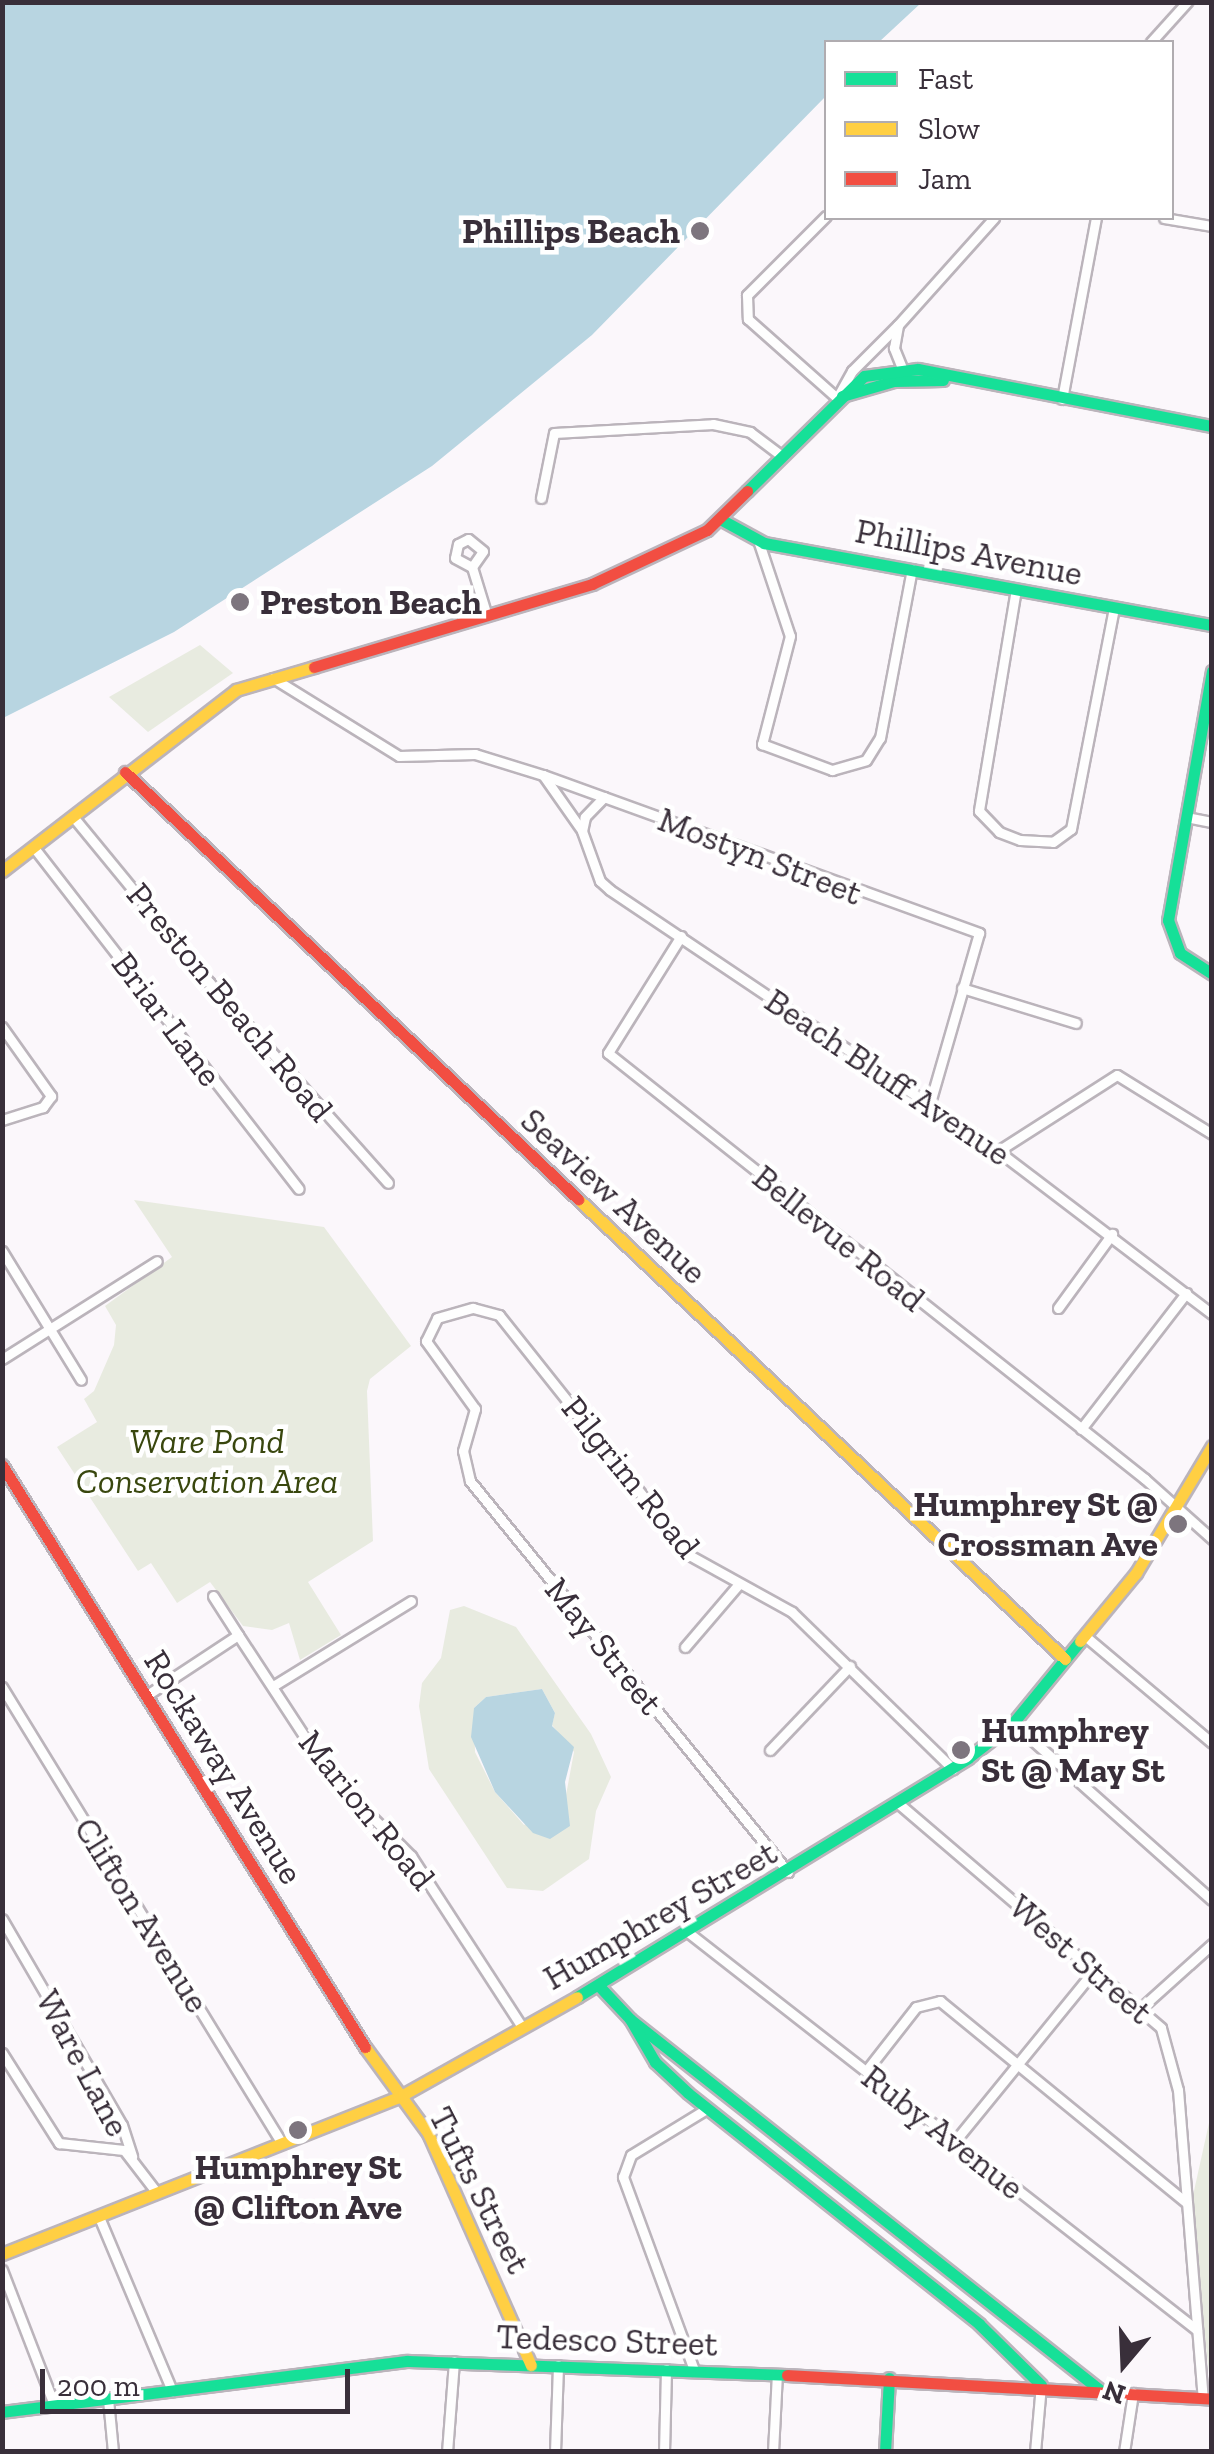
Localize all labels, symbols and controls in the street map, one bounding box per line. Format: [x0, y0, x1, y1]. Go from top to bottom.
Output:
legend [824, 40, 1174, 220]
text: Fast [918, 61, 973, 97]
text: Slow [918, 111, 980, 147]
text: Jam [918, 161, 971, 197]
place label: Phillips Beach [462, 210, 680, 252]
marker: Phillips Beach [689, 220, 711, 242]
street label: Phillips Avenue [851, 509, 1087, 595]
place label: Preston Beach [260, 581, 482, 623]
marker: Preston Beach [229, 591, 251, 613]
street label: Mostyn Street [652, 798, 868, 914]
street label: Preston Beach Road [118, 874, 342, 1130]
street label: Briar Lane [103, 943, 231, 1095]
street label: Beach Bluff Avenue [757, 979, 1019, 1175]
street label: Seaview Avenue [512, 1099, 716, 1293]
street label: Bellevue Road [745, 1156, 933, 1320]
street label: Pilgrim Road [553, 1388, 709, 1566]
park label: Ware Pond Conservation Area [75, 1420, 339, 1502]
place label: Humphrey St @ Crossman Ave [912, 1483, 1158, 1565]
marker: Humphrey St @ Crossman Ave [1167, 1513, 1189, 1535]
street label: May Street [536, 1569, 672, 1723]
street label: Rockaway Avenue [135, 1642, 313, 1892]
place label: Humphrey St @ May St [981, 1709, 1166, 1791]
street label: Marion Road [290, 1722, 444, 1898]
marker: Humphrey St @ May St [950, 1739, 972, 1761]
street label: Clifton Avenue [65, 1809, 219, 2021]
street label: Humphrey Street [536, 1831, 784, 1999]
street label: West Street [1001, 1885, 1161, 2033]
street label: Ware Lane [27, 1983, 139, 2143]
street label: Ruby Avenue [853, 2055, 1033, 2209]
street label: Tufts Street [420, 2100, 540, 2280]
marker: Humphrey St @ Clifton Ave [287, 2119, 309, 2141]
place label: Humphrey St @ Clifton Ave [193, 2146, 403, 2228]
north arrow [1074, 2314, 1174, 2414]
street label: Tedesco Street [496, 2315, 718, 2365]
scale bar [45, 2349, 355, 2411]
text: 200 m [57, 2368, 140, 2404]
text: N [1099, 2374, 1130, 2412]

